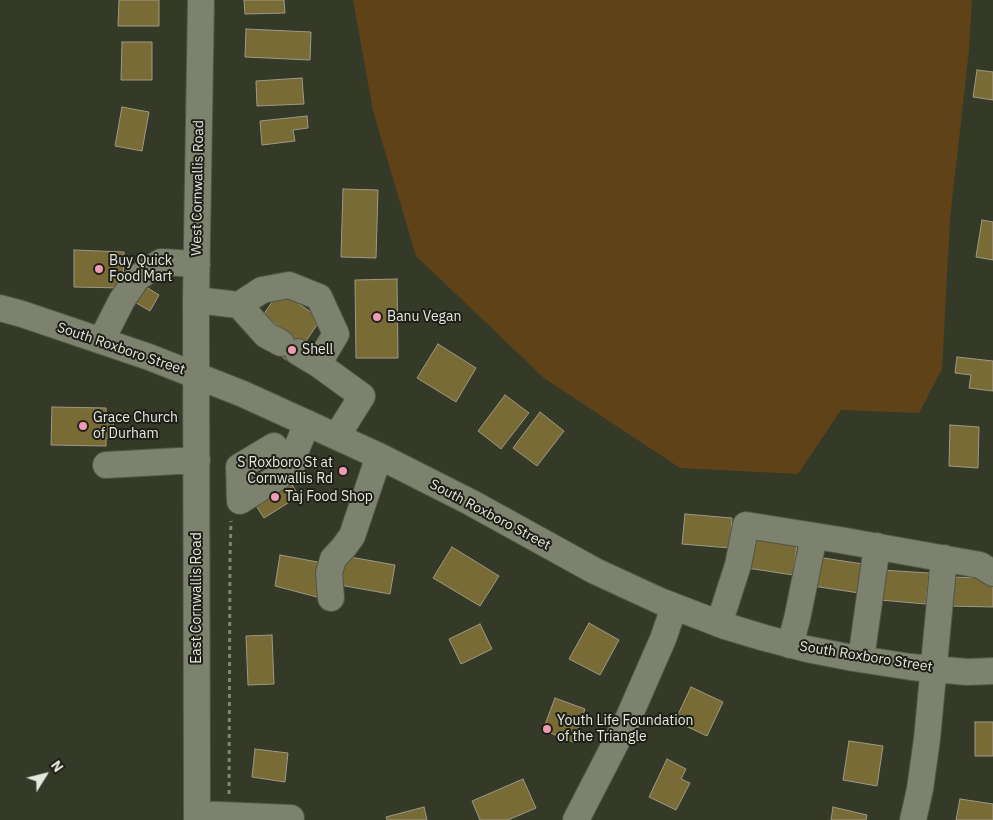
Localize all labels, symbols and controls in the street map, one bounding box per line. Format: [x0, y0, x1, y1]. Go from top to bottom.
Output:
street label: West Cornwallis Road [188, 120, 208, 256]
place label: Buy Quick Food Mart [109, 253, 173, 286]
marker: Buy Quick Food Mart [93, 263, 105, 275]
place label: Banu Vegan [387, 309, 461, 325]
marker: Banu Vegan [371, 311, 383, 323]
street label: South Roxboro Street [55, 319, 187, 379]
place label: Shell [302, 342, 333, 358]
marker: Shell [286, 344, 298, 356]
place label: Grace Church of Durham [93, 410, 178, 442]
marker: Grace Church of Durham [77, 420, 89, 432]
place label: S Roxboro St at Cornwallis Rd [237, 455, 333, 488]
marker: S Roxboro St at Cornwallis Rd [337, 465, 349, 477]
street label: South Roxboro Street [427, 476, 553, 554]
place label: Taj Food Shop [285, 489, 373, 505]
marker: Taj Food Shop [269, 491, 281, 503]
street label: East Cornwallis Road [189, 532, 205, 664]
street label: South Roxboro Street [798, 638, 934, 676]
place label: Youth Life Foundation of the Triangle [557, 713, 694, 746]
marker: Youth Life Foundation of the Triangle [541, 723, 553, 735]
north arrow [20, 750, 70, 800]
text: N [47, 757, 67, 776]

